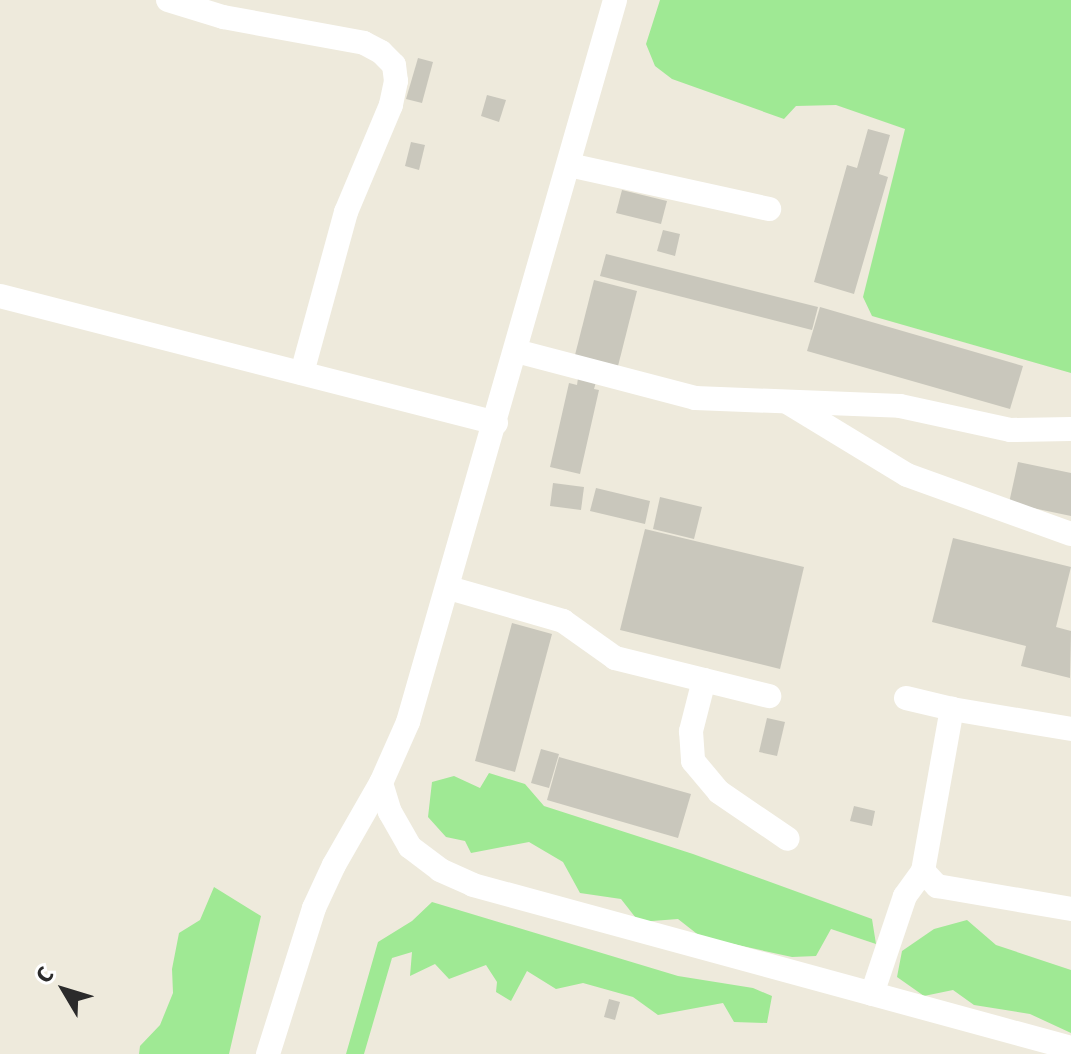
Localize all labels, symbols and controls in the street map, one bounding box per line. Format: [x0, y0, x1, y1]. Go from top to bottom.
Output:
north arrow [24, 950, 104, 1030]
text: С [30, 962, 59, 988]

